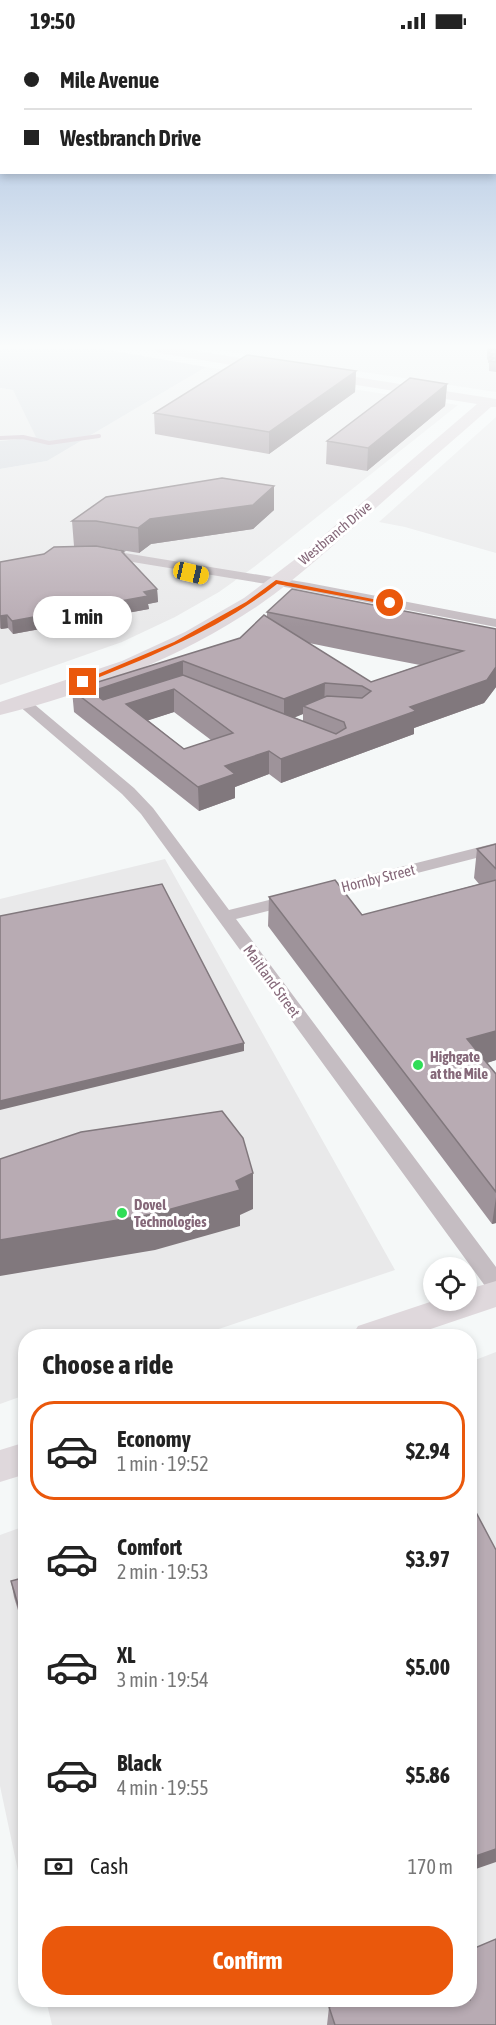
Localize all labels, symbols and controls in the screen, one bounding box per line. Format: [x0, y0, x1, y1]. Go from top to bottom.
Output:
text: 19:50 [30, 8, 75, 34]
text: Mile Avenue [60, 67, 159, 93]
text: Westbranch Drive [60, 125, 201, 151]
street label: Westbranch Drive [295, 498, 375, 568]
car [171, 560, 211, 586]
route start [376, 589, 403, 616]
callout: 1 min [34, 595, 132, 637]
text: 1 min [62, 605, 103, 628]
route end [69, 668, 96, 695]
street label: Hornby Street [339, 861, 417, 895]
street label: Maitland Street [240, 942, 304, 1020]
place label: Highgate at the Mile [430, 1048, 488, 1082]
marker: Highgate at the Mile [411, 1058, 425, 1072]
place label: Dovel Technologies [134, 1196, 207, 1230]
marker: Dovel Technologies [115, 1206, 129, 1220]
map controls [423, 1257, 477, 1311]
button: locate [423, 1257, 477, 1311]
text: Choose a ride [42, 1349, 174, 1380]
icon: car [45, 1424, 99, 1478]
text: Economy [117, 1426, 191, 1452]
text: $2.94 [406, 1438, 450, 1464]
text: 1 min · 19:52 [117, 1452, 209, 1475]
icon: car [45, 1532, 99, 1586]
text: Comfort [117, 1534, 182, 1560]
text: $3.97 [406, 1546, 450, 1572]
text: 2 min · 19:53 [117, 1560, 209, 1583]
icon: car [45, 1640, 99, 1694]
text: XL [117, 1642, 135, 1668]
text: $5.00 [406, 1654, 450, 1680]
text: 3 min · 19:54 [117, 1668, 209, 1691]
icon: car [45, 1748, 99, 1802]
text: Black [117, 1750, 161, 1776]
text: $5.86 [406, 1762, 450, 1788]
text: 4 min · 19:55 [117, 1776, 209, 1799]
icon: cash [42, 1850, 75, 1883]
text: Cash [90, 1853, 129, 1879]
text: 170 m [408, 1855, 453, 1878]
button: Confirm [42, 1926, 453, 1995]

